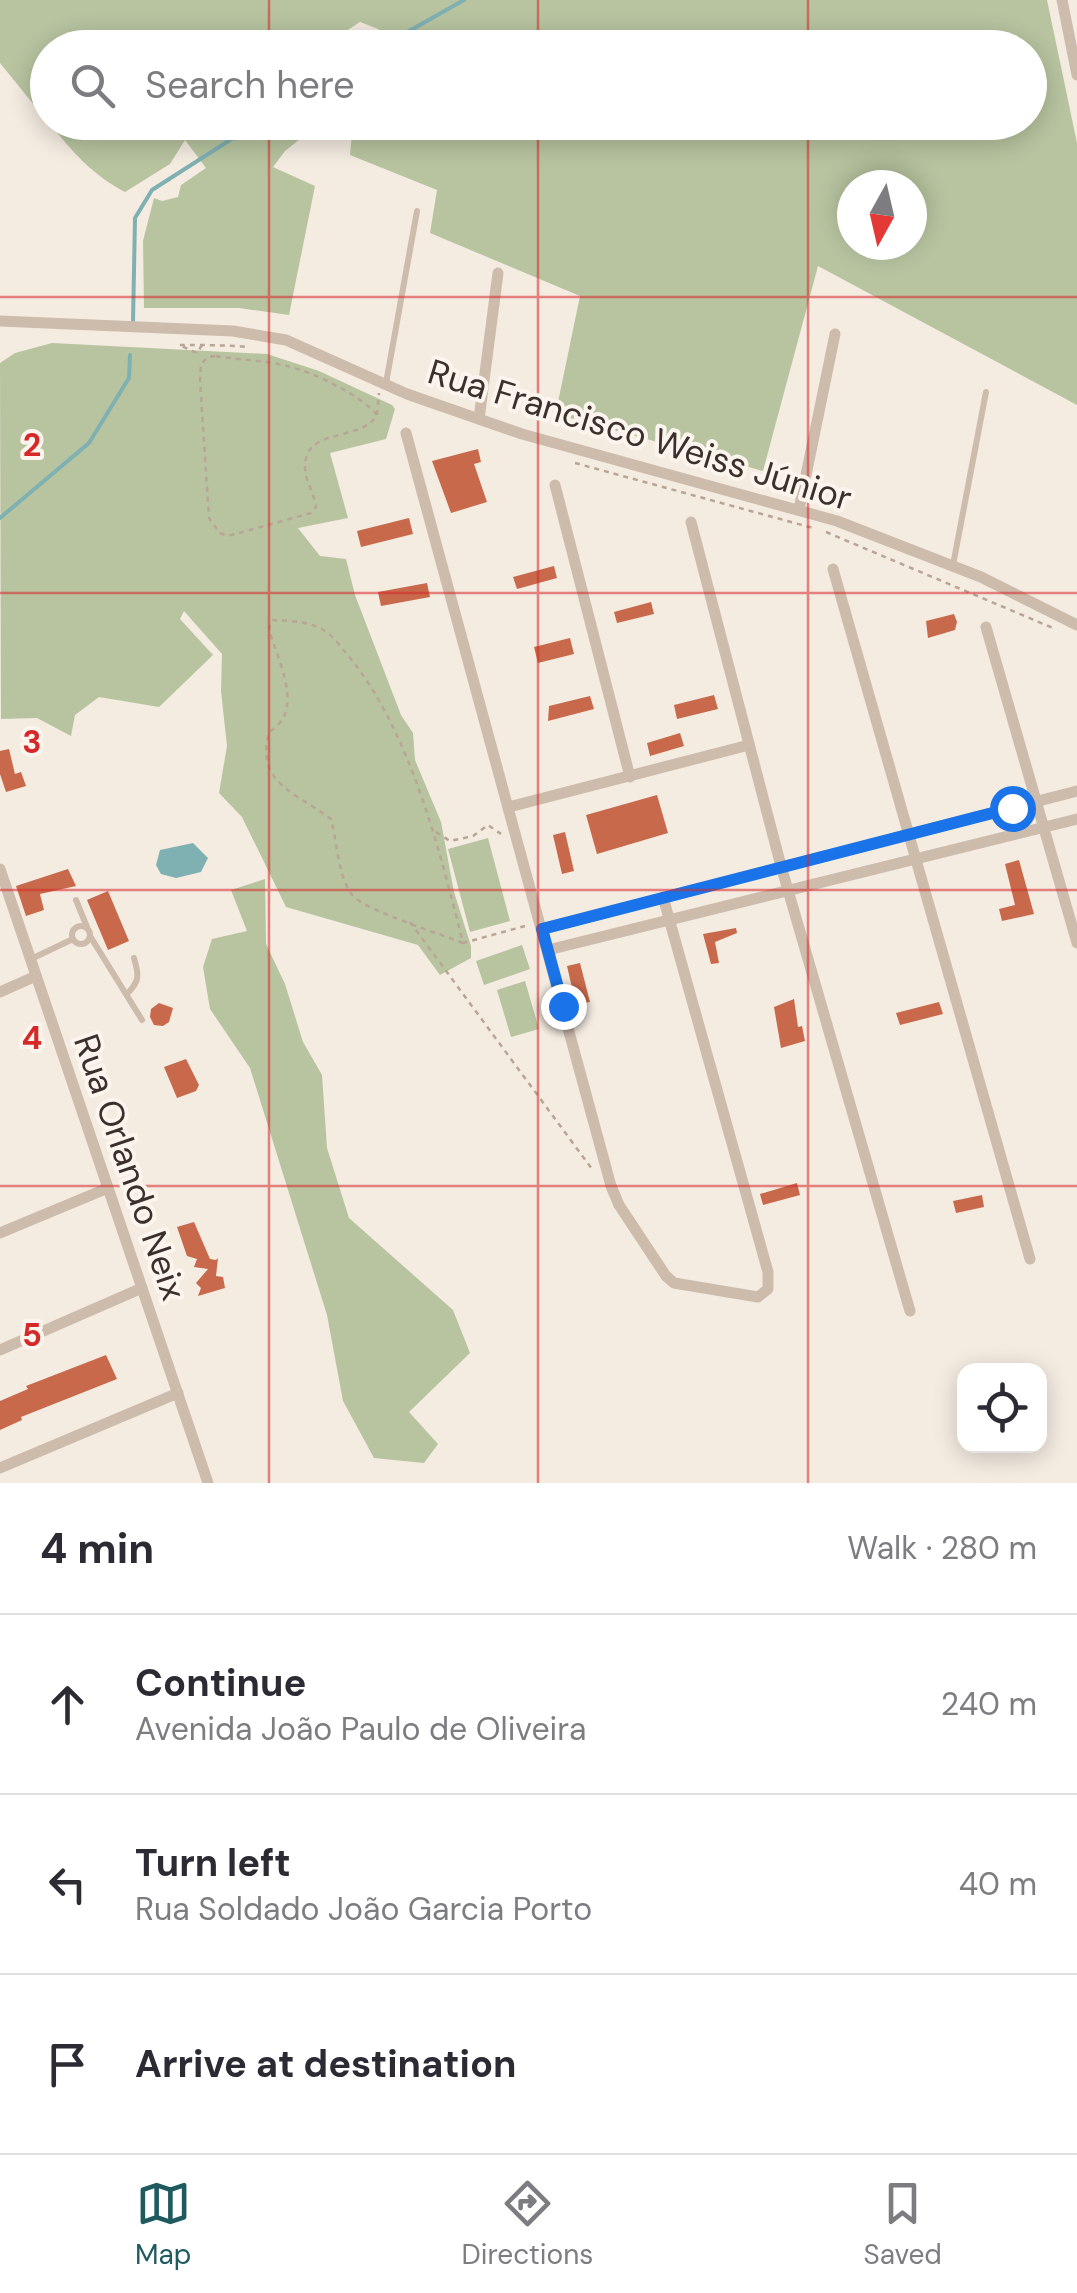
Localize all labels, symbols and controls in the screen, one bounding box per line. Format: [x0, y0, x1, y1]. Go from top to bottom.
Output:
search box [30, 30, 1047, 140]
icon: search [65, 58, 120, 113]
text: Search here [145, 60, 355, 110]
north arrow [837, 170, 927, 260]
street label: Rua Francisco Weiss Júnior [423, 349, 857, 521]
text: 2 [23, 424, 41, 466]
text: 3 [22, 721, 42, 763]
route start [990, 786, 1036, 832]
route end [541, 984, 587, 1030]
text: 4 [22, 1017, 42, 1059]
street label: Rua Orlando Neix [63, 1028, 197, 1306]
text: 5 [22, 1314, 42, 1356]
map controls [957, 1363, 1047, 1453]
button: locate [957, 1363, 1047, 1453]
text: 4 min [40, 1521, 154, 1576]
text: Walk · 280 m [847, 1527, 1037, 1569]
text: Continue [135, 1658, 306, 1708]
icon: ahead [40, 1677, 95, 1732]
text: 240 m [941, 1683, 1037, 1725]
text: Avenida João Paulo de Oliveira [135, 1708, 587, 1750]
text: Turn left [135, 1838, 291, 1888]
icon: left [40, 1857, 95, 1912]
text: 40 m [959, 1863, 1037, 1905]
text: Rua Soldado João Garcia Porto [135, 1888, 592, 1930]
icon: arrive [40, 2037, 95, 2092]
text: Arrive at destination [135, 2039, 517, 2089]
tab: Map [135, 2176, 191, 2273]
tab: Directions [462, 2176, 593, 2273]
tab: Saved [863, 2176, 942, 2273]

